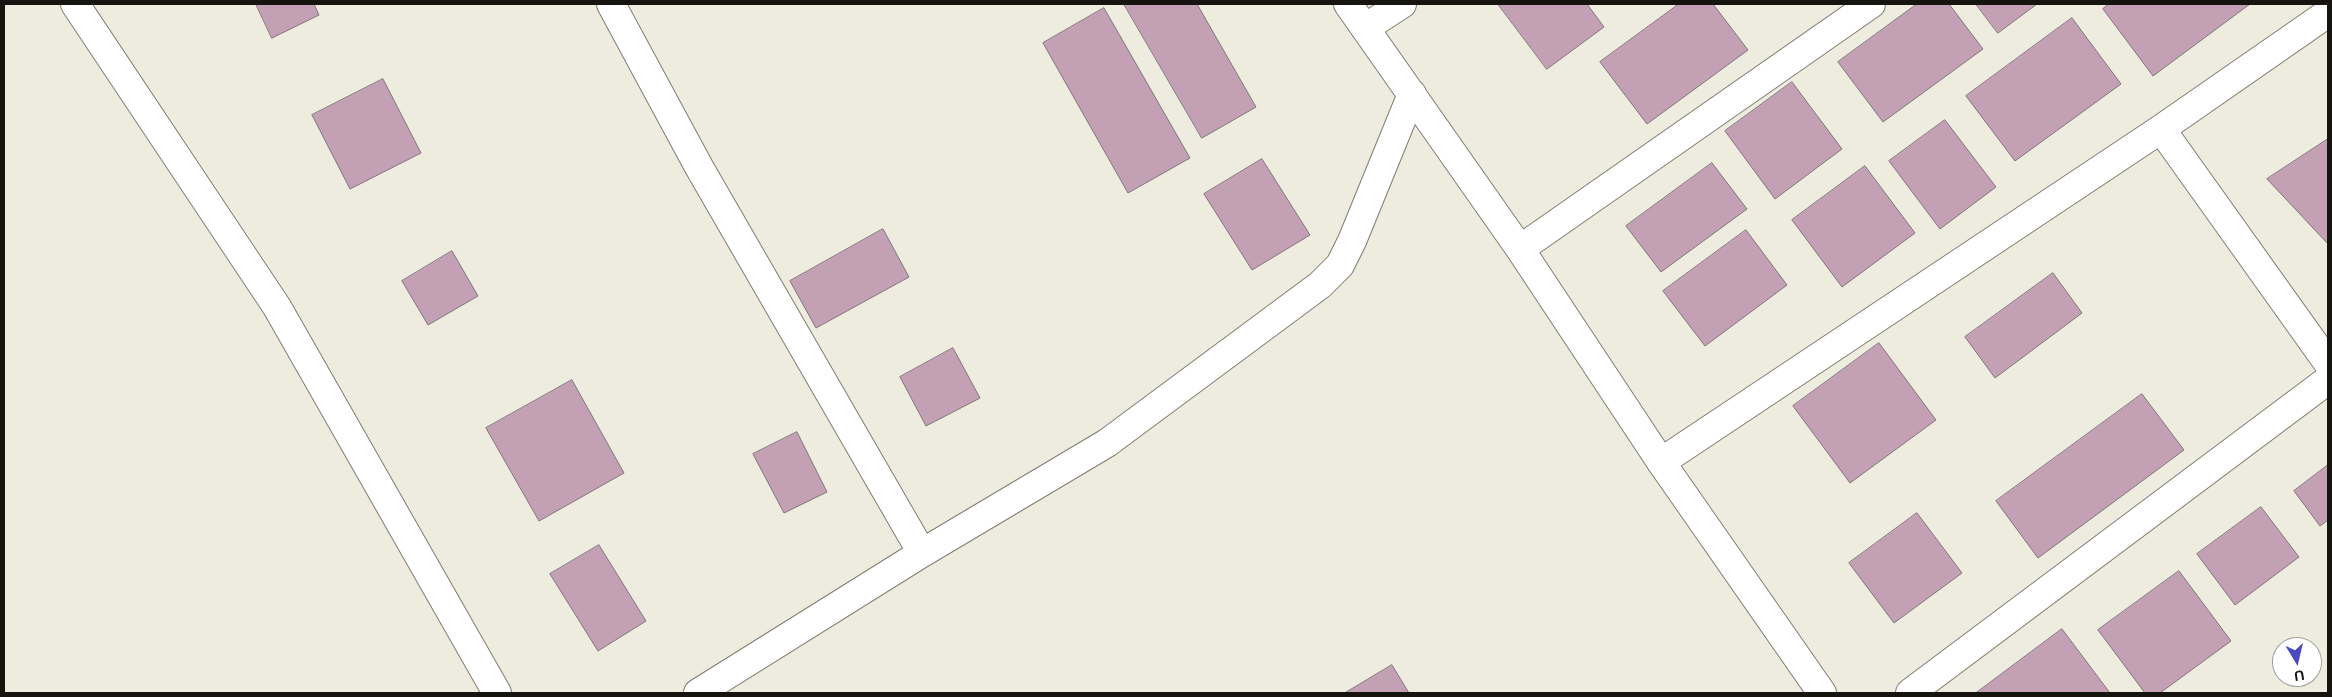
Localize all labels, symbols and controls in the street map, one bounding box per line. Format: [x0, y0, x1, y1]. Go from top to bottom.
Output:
north arrow [2272, 637, 2322, 687]
text: U [2293, 667, 2305, 685]

